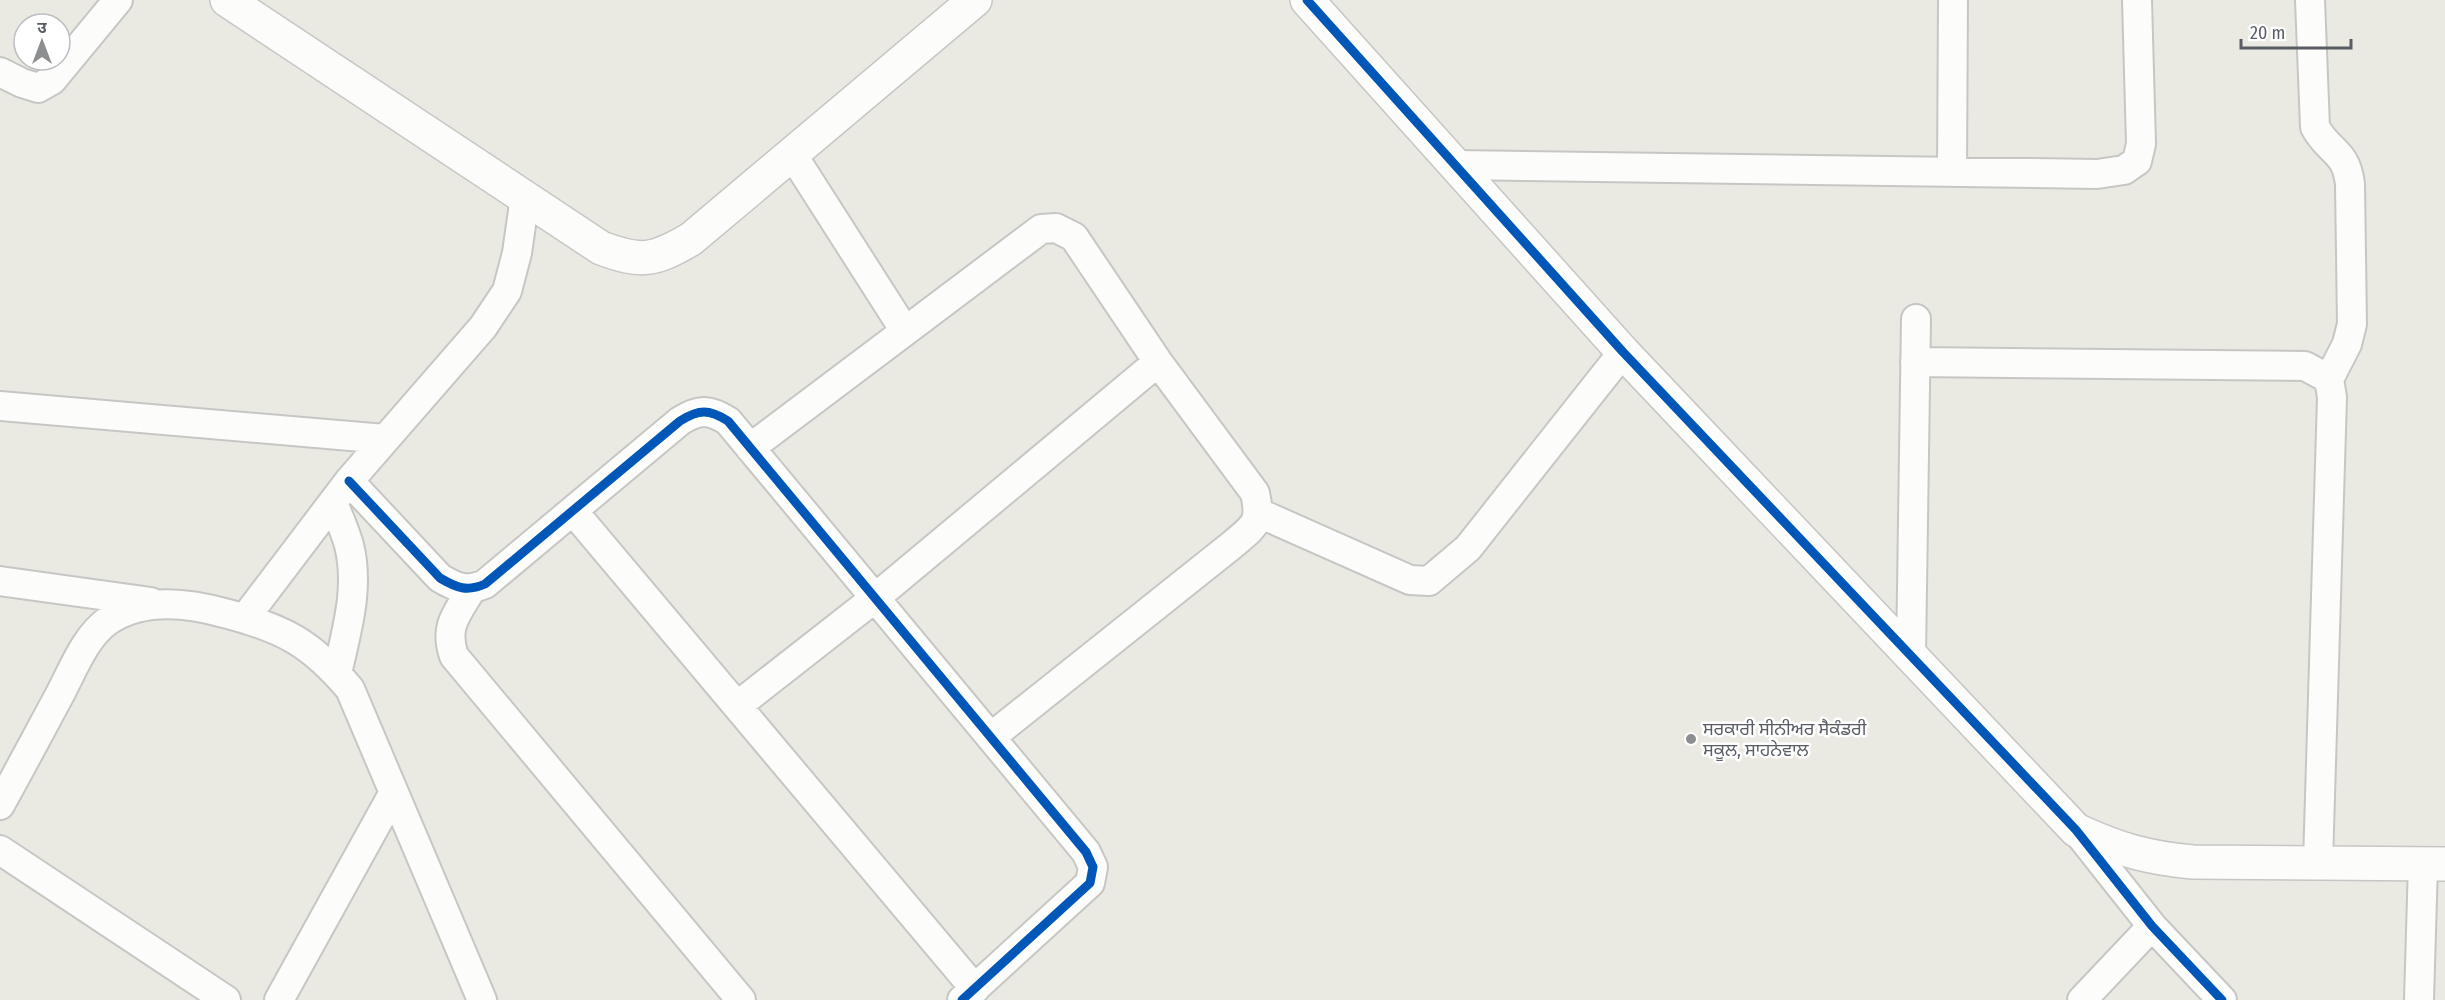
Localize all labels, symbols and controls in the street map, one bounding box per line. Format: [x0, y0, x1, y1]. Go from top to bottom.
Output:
north arrow [12, 12, 72, 72]
scale bar [2241, 12, 2350, 50]
text: उ [37, 18, 47, 37]
text: 20 m [2250, 22, 2285, 44]
place label: ਸਰਕਾਰੀ ਸੀਨੀਅਰ ਸੈਕੰਡਰੀ ਸਕੂਲ, ਸਾਹਨੇਵਾਲ [1702, 718, 1867, 762]
marker: ਸਰਕਾਰੀ ਸੀਨੀਅਰ ਸੈਕੰਡਰੀ ਸਕੂਲ, ਸਾਹਨੇਵਾਲ [1684, 732, 1698, 746]

